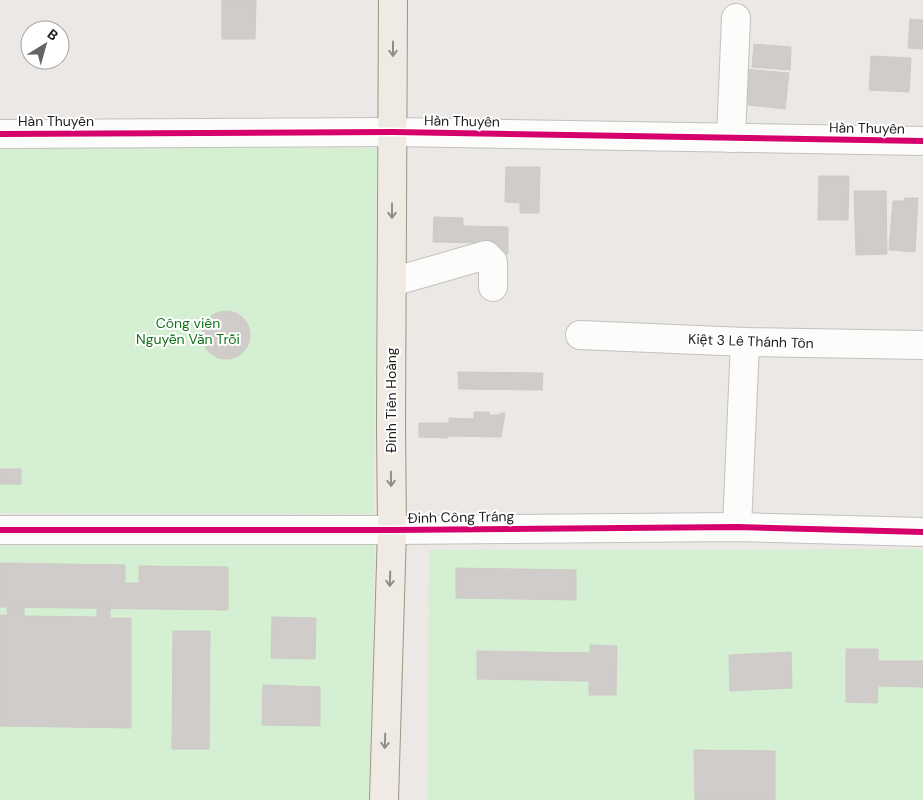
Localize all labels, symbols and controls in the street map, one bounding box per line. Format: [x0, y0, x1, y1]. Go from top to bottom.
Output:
north arrow [20, 20, 70, 70]
text: B [44, 25, 62, 45]
one-way arrow [388, 40, 398, 56]
street label: Hàn Thuyên [424, 111, 500, 131]
street label: Hàn Thuyên [18, 112, 94, 130]
street label: Hàn Thuyên [829, 118, 905, 138]
one-way arrow [387, 202, 397, 219]
park label: Công viên Nguyễn Văn Trỗi [136, 314, 240, 348]
street label: Kiệt 3 Lê Thánh Tôn [688, 330, 814, 352]
street label: Đinh Tiên Hoàng [382, 347, 400, 453]
one-way arrow [386, 470, 396, 486]
street label: Đinh Công Tráng [407, 507, 515, 527]
one-way arrow [386, 571, 395, 587]
one-way arrow [381, 733, 390, 749]

